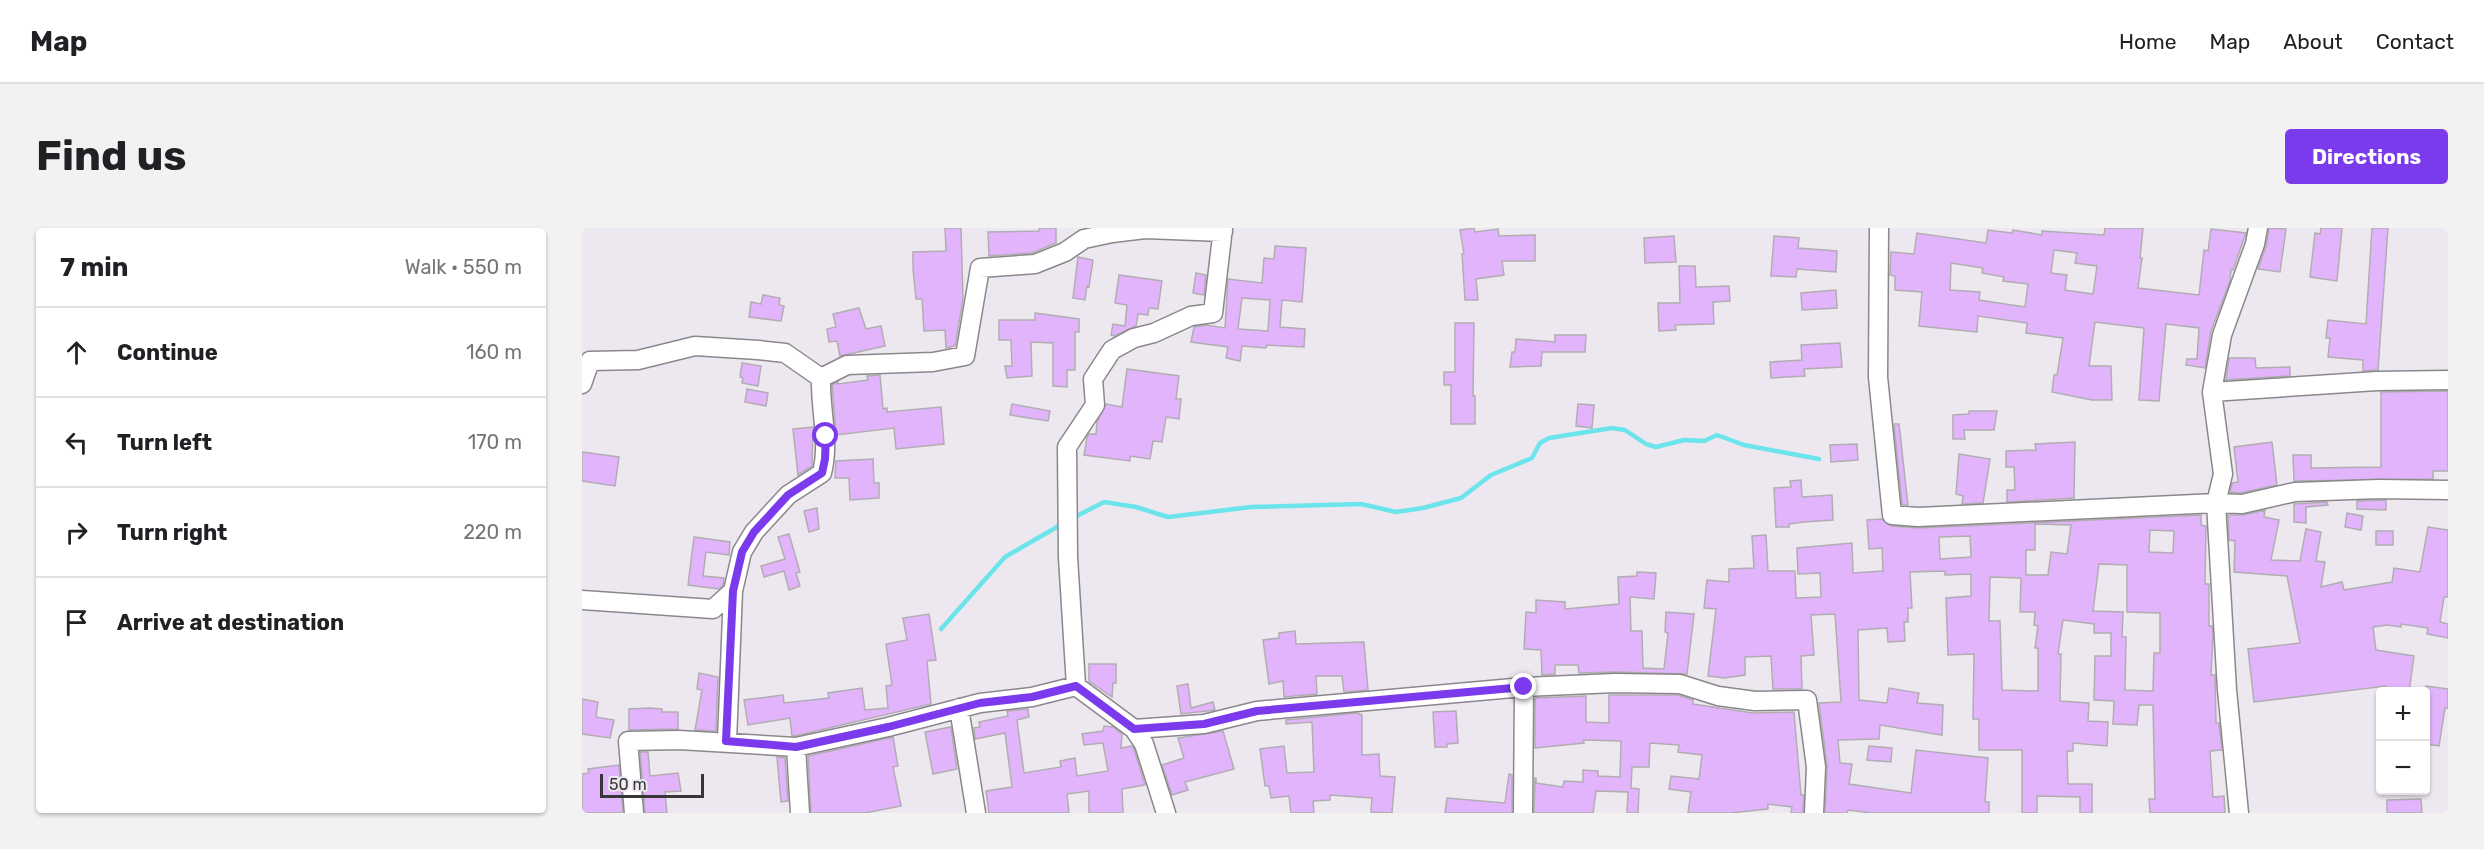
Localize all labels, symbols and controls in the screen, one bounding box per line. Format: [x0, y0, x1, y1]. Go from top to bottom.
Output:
text: Map [30, 25, 87, 58]
text: Home [2119, 29, 2176, 54]
text: Map [2209, 29, 2250, 54]
text: About [2283, 29, 2343, 54]
text: Contact [2376, 29, 2454, 54]
button: Directions [2285, 129, 2448, 184]
text: Find us [36, 131, 187, 181]
text: 7 min [60, 252, 128, 283]
text: Walk · 550 m [405, 255, 522, 279]
icon: ahead [60, 336, 93, 369]
text: Continue [117, 339, 218, 366]
text: 160 m [466, 340, 522, 364]
route start [812, 422, 838, 448]
icon: left [60, 426, 93, 459]
text: Turn left [117, 429, 212, 456]
text: 170 m [468, 430, 522, 454]
icon: right [60, 516, 93, 549]
text: Turn right [117, 519, 227, 546]
text: 220 m [463, 520, 522, 544]
icon: arrive [60, 606, 93, 639]
text: Arrive at destination [117, 609, 344, 636]
route end [1510, 673, 1536, 699]
map controls [2376, 687, 2430, 795]
button: + [2376, 687, 2430, 741]
button: − [2376, 741, 2430, 795]
scale bar [600, 771, 704, 798]
text: 50 m [609, 775, 647, 794]

